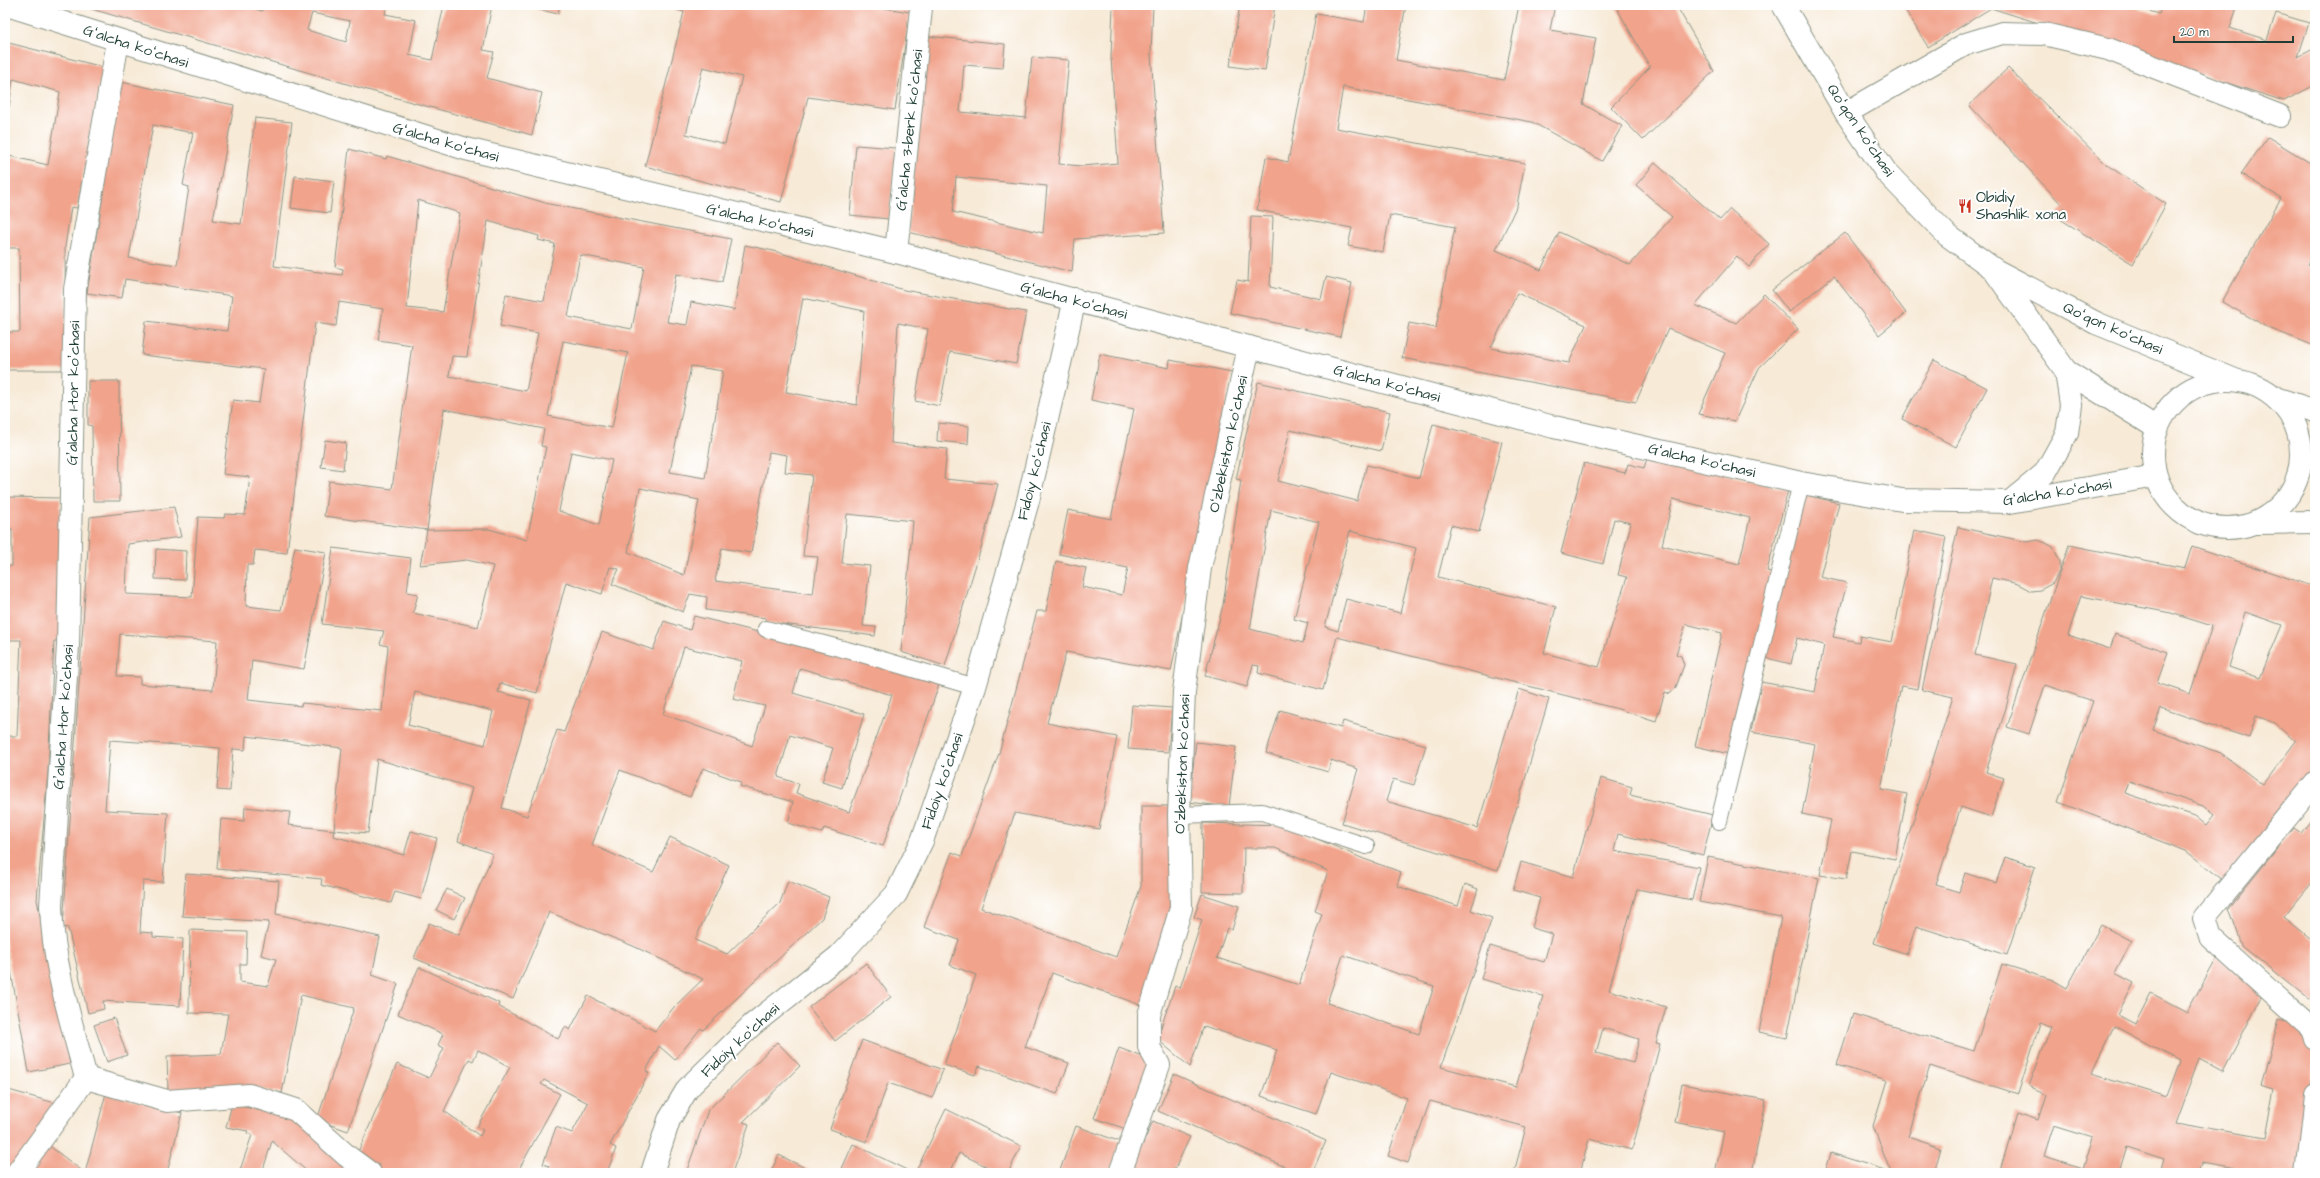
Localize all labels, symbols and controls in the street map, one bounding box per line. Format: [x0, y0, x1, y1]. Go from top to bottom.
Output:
scale bar [2174, 18, 2293, 44]
street label: Gʻalcha koʻchasi [80, 20, 192, 74]
text: 20 m [2180, 24, 2209, 41]
street label: Gʼalcha 3-berk koʼchasi [891, 48, 928, 212]
street label: Qoʻqon koʻchasi [1822, 80, 1900, 181]
street label: Gʻalcha koʻchasi [390, 117, 502, 168]
place label: Obidiy Shashlik xona [1976, 187, 2067, 225]
street label: Gʻalcha koʻchasi [704, 198, 816, 243]
restaurant icon: Obidiy Shashlik xona [1957, 198, 1973, 214]
street label: Gʻalcha koʻchasi [1018, 276, 1130, 325]
street label: Qoʻqon koʻchasi [2059, 297, 2167, 360]
street label: Gʼalcha 1-tor koʼchasi [62, 320, 85, 466]
street label: Gʻalcha koʻchasi [1331, 359, 1443, 408]
street label: Oʻzbekiston koʻchasi [1204, 373, 1253, 515]
street label: Fidoiy koʻchasi [1012, 419, 1058, 523]
street label: Gʻalcha koʻchasi [1646, 438, 1758, 483]
street label: Gʻalcha koʻchasi [2001, 473, 2114, 511]
street label: Gʼalcha 1-tor koʼchasi [48, 643, 79, 790]
street label: Oʻzbekiston koʻchasi [1170, 693, 1195, 834]
street label: Fidoiy koʻchasi [916, 729, 970, 832]
street label: Fidoiy koʻchasi [696, 998, 786, 1083]

